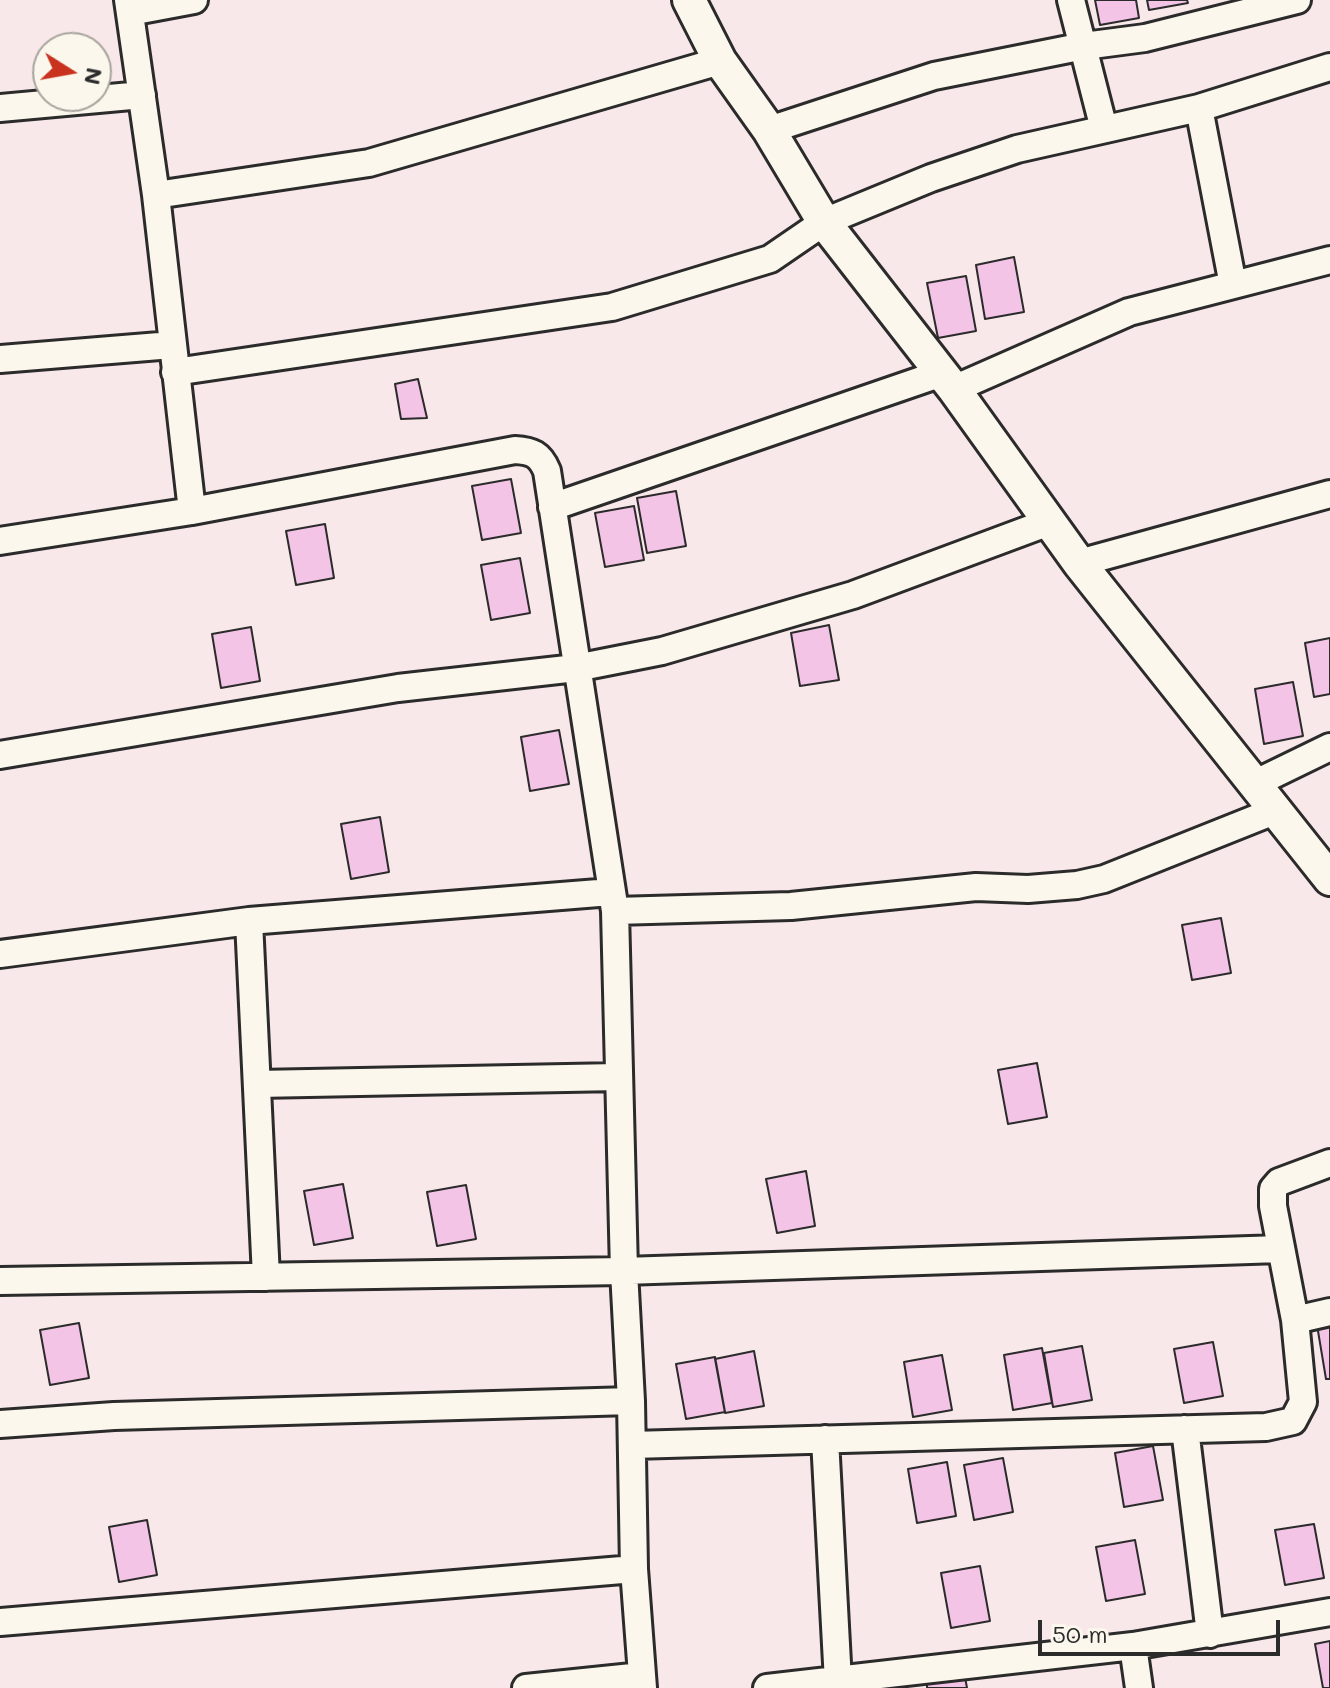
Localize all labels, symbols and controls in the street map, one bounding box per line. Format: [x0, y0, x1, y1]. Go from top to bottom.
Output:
north arrow [32, 32, 112, 112]
text: N [78, 65, 110, 87]
scale bar [1042, 1604, 1284, 1654]
text: 50 m [1052, 1618, 1108, 1649]

